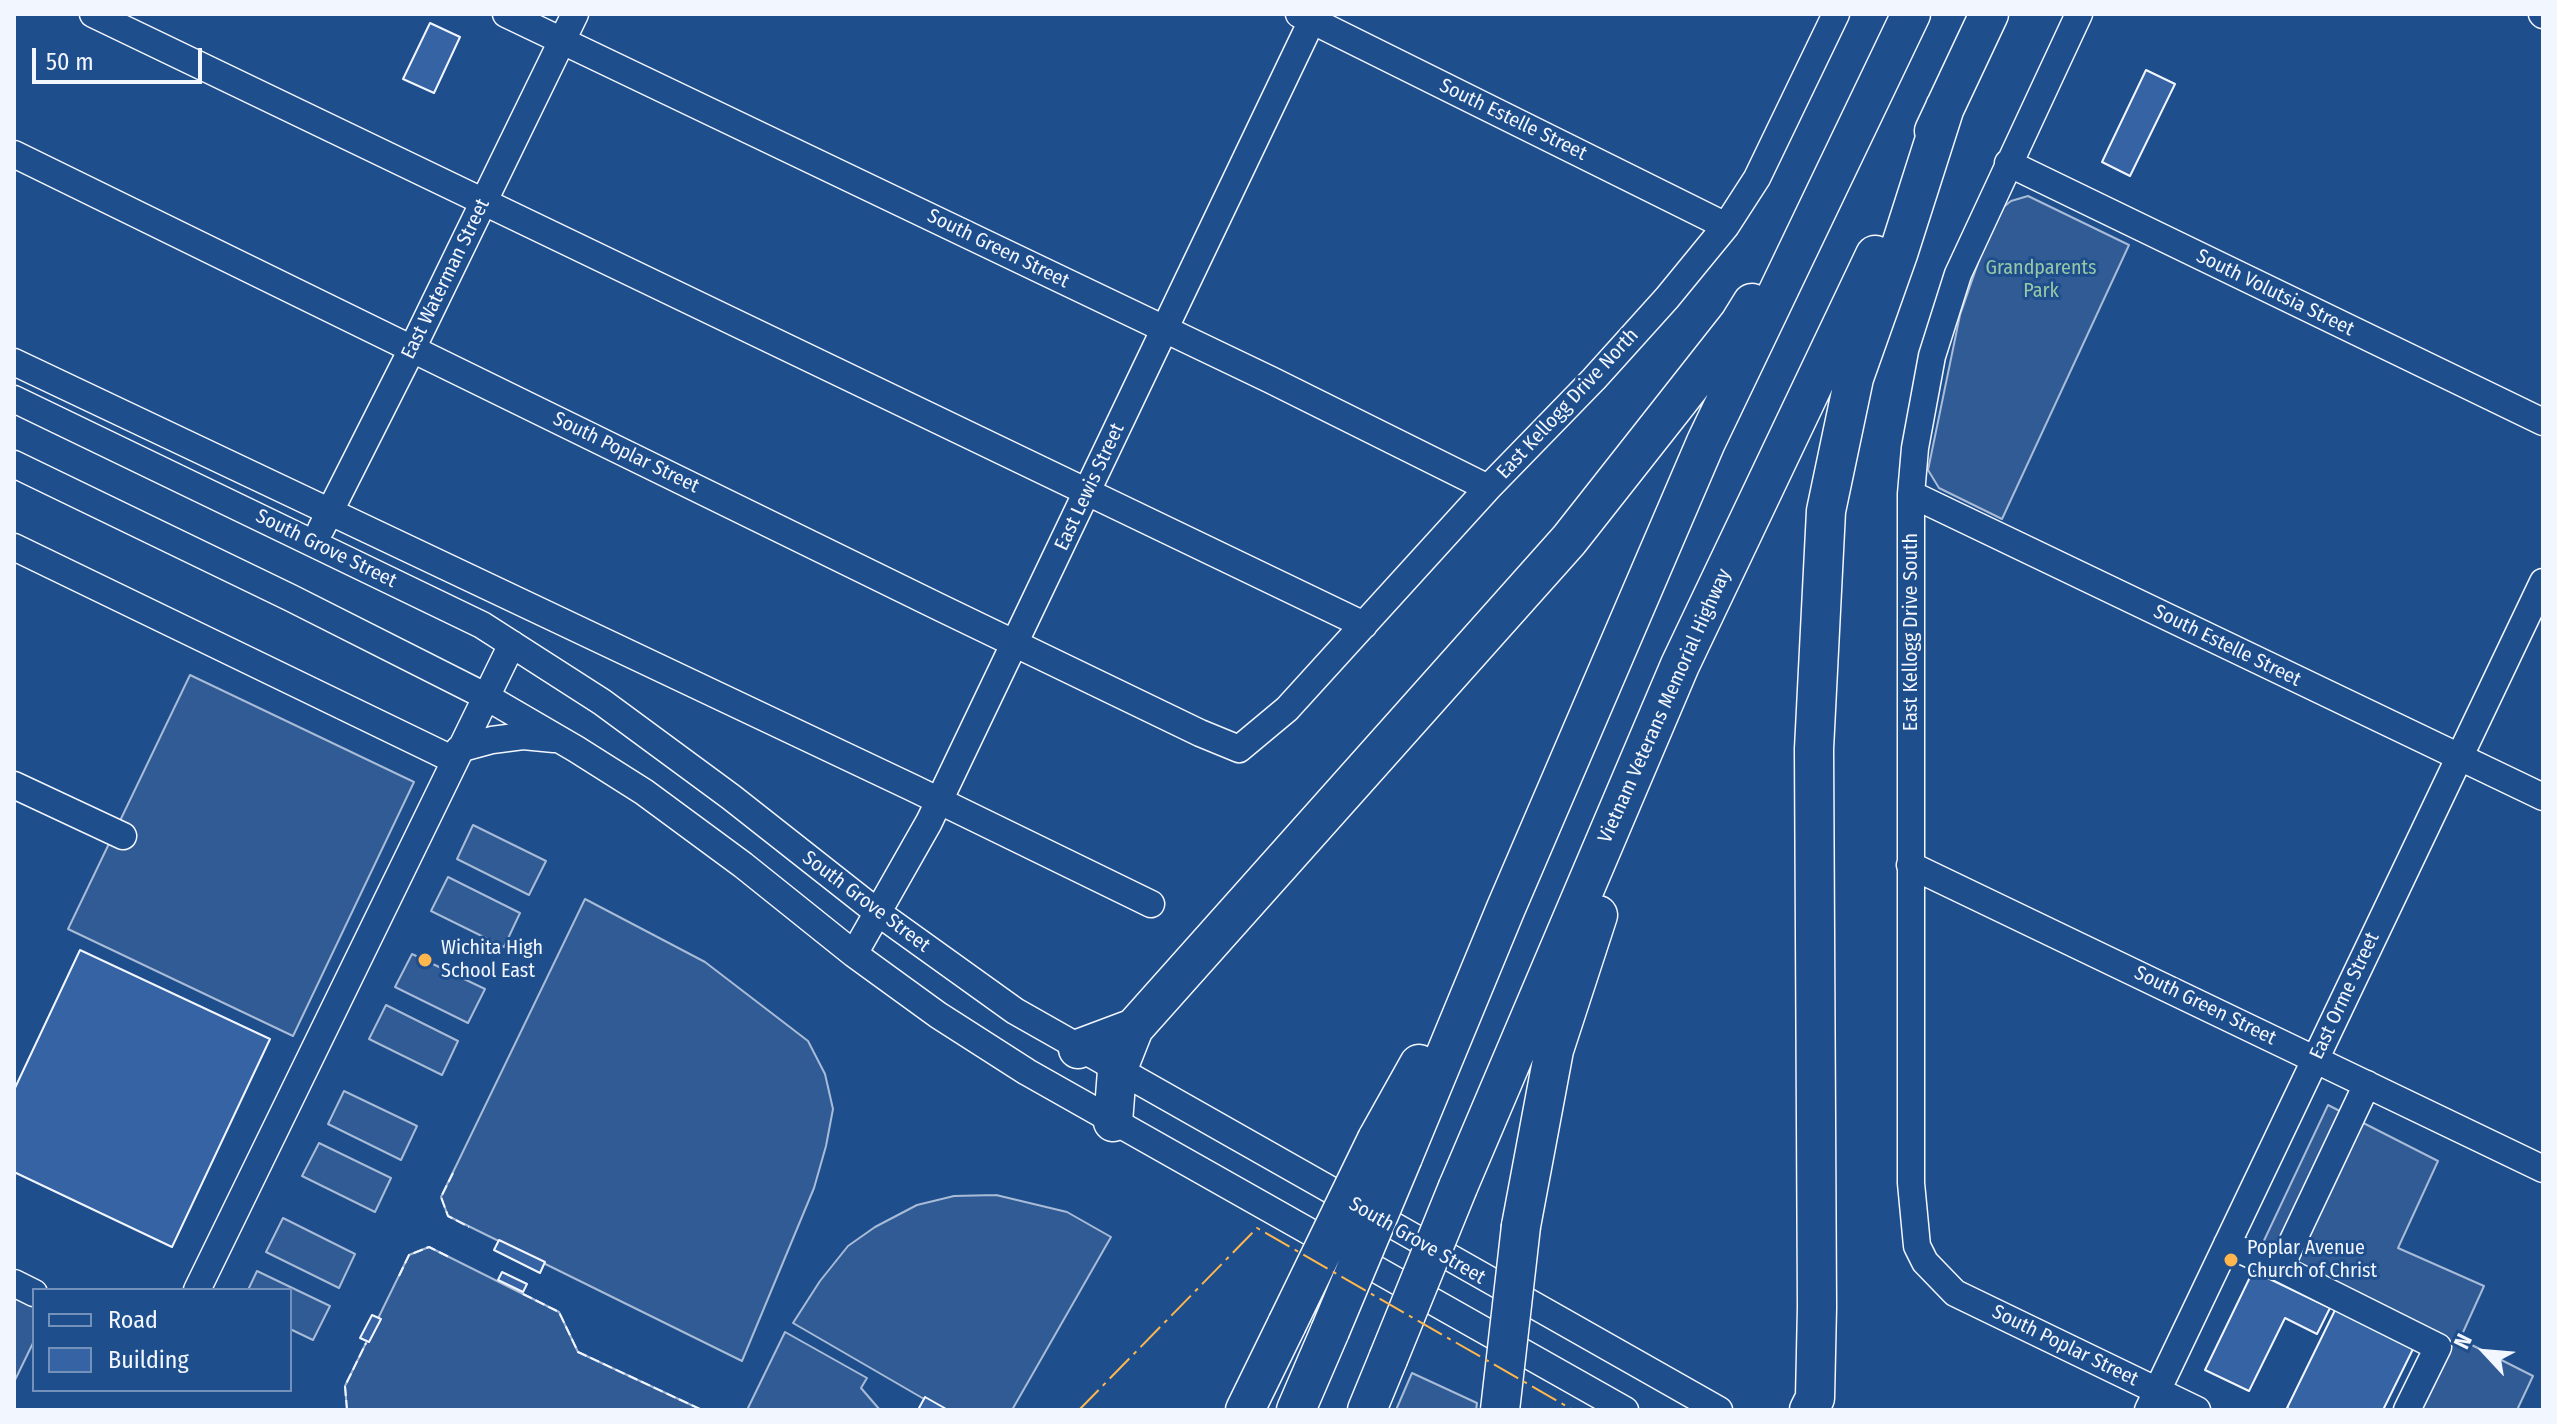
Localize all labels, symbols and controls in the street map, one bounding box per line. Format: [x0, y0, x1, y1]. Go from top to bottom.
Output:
scale bar [36, 32, 206, 82]
text: 50 m [46, 48, 94, 76]
street label: South Estelle Street [1435, 74, 1591, 166]
street label: East Waterman Street [397, 195, 495, 363]
street label: South Green Street [923, 204, 1073, 294]
street label: South Volutsia Street [2192, 244, 2358, 342]
park label: Grandparents Park [1985, 256, 2097, 303]
street label: East Kellogg Drive North [1492, 324, 1644, 484]
street label: South Poplar Street [549, 407, 703, 499]
street label: East Lewis Street [1050, 420, 1130, 554]
street label: South Grove Street [252, 505, 400, 593]
street label: East Kellogg Drive South [1899, 533, 1923, 731]
street label: Vietnam Veterans Memorial Highway [1594, 565, 1736, 847]
street label: South Estelle Street [2149, 600, 2305, 692]
street label: South Grove Street [797, 846, 935, 958]
street label: East Orme Street [2305, 929, 2385, 1063]
place label: Wichita High School East [441, 936, 543, 983]
marker: Wichita High School East [416, 951, 434, 969]
street label: South Green Street [2130, 961, 2280, 1051]
street label: South Grove Street [1344, 1192, 1490, 1290]
place label: Poplar Avenue Church of Christ [2247, 1236, 2377, 1283]
marker: Poplar Avenue Church of Christ [2222, 1251, 2240, 1269]
legend [32, 1288, 292, 1392]
street label: South Poplar Street [1988, 1300, 2142, 1392]
text: Road [108, 1306, 158, 1334]
north arrow [2445, 1312, 2525, 1392]
text: N [2448, 1329, 2478, 1353]
text: Building [108, 1346, 189, 1374]

